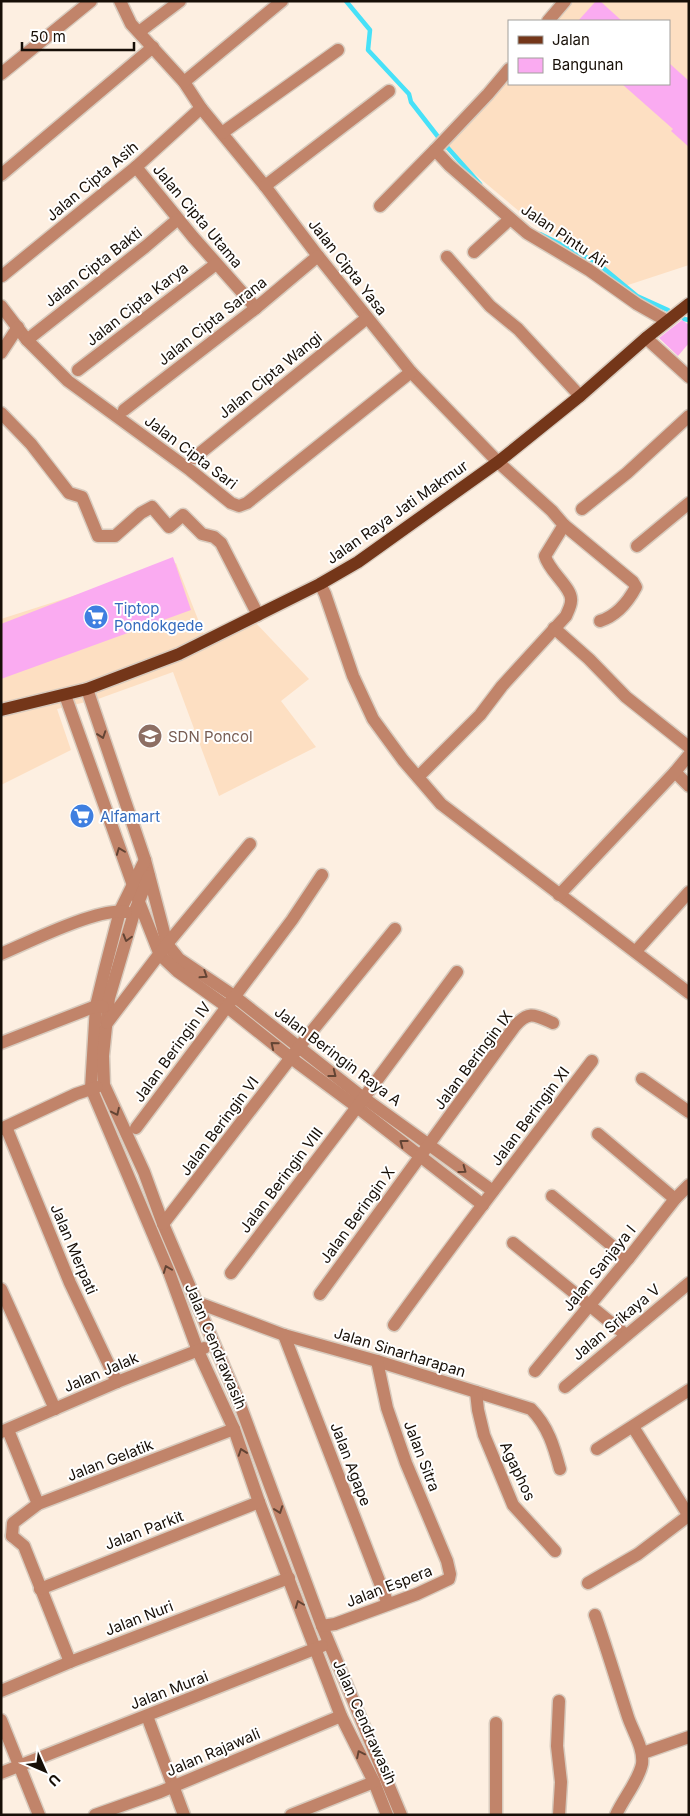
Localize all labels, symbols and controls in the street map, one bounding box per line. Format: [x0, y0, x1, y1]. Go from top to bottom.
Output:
scale bar [22, 20, 135, 52]
legend [508, 20, 670, 85]
text: 50 m [30, 27, 66, 46]
text: Jalan [552, 30, 590, 49]
text: Bangunan [552, 55, 623, 74]
street label: Jalan Cipta Asih [42, 137, 142, 225]
street label: Jalan Cipta Utama [149, 160, 247, 272]
street label: Jalan Pintu Air [517, 200, 613, 273]
street label: Jalan Cipta Yasa [304, 215, 392, 319]
street label: Jalan Cipta Bakti [40, 223, 146, 311]
street label: Jalan Cipta Karya [82, 258, 192, 350]
street label: Jalan Cipta Sarana [154, 273, 270, 369]
street label: Jalan Cipta Wangi [214, 327, 326, 423]
street label: Jalan Cipta Sari [141, 411, 241, 493]
street label: Jalan Raya Jati Makmur [323, 456, 472, 568]
place label: Tiptop Pondokgede [114, 599, 203, 635]
supermarket icon: Tiptop Pondokgede [83, 604, 109, 630]
school or university icon: SDN Poncol [137, 723, 163, 749]
place label: SDN Poncol [168, 727, 253, 746]
one-way arrow [97, 730, 107, 739]
supermarket icon: Alfamart [69, 803, 95, 829]
place label: Alfamart [100, 807, 160, 826]
one-way arrow [116, 847, 127, 856]
one-way arrow [122, 933, 132, 942]
one-way arrow [198, 969, 207, 979]
street label: Jalan Beringin IV [129, 998, 215, 1106]
street label: Jalan Beringin Raya A [271, 1002, 405, 1110]
street label: Jalan Beringin IX [430, 1007, 516, 1113]
one-way arrow [270, 1041, 279, 1050]
street label: Jalan Beringin XI [487, 1063, 573, 1169]
one-way arrow [327, 1068, 336, 1076]
street label: Jalan Beringin VI [175, 1073, 263, 1179]
one-way arrow [110, 1107, 121, 1116]
street label: Jalan Beringin VIII [235, 1123, 327, 1237]
one-way arrow [399, 1140, 409, 1149]
street label: Jalan Beringin X [315, 1163, 399, 1267]
one-way arrow [457, 1165, 466, 1173]
street label: Jalan Merpati [46, 1201, 102, 1297]
street label: Jalan Sanjaya I [558, 1221, 640, 1315]
one-way arrow [163, 1265, 173, 1274]
street label: Jalan Cendrawasih [181, 1280, 251, 1412]
street label: Jalan Srikaya V [568, 1280, 664, 1364]
street label: Jalan Sinarharapan [332, 1323, 468, 1381]
street label: Jalan Jalak [61, 1347, 142, 1396]
street label: Jalan Sitra [400, 1418, 444, 1494]
street label: Jalan Agape [326, 1420, 376, 1508]
street label: Jalan Gelatik [64, 1435, 157, 1485]
street label: Agaphos [496, 1438, 540, 1504]
one-way arrow [238, 1448, 248, 1456]
one-way arrow [273, 1505, 283, 1514]
street label: Jalan Parkit [102, 1506, 186, 1554]
street label: Jalan Espera [343, 1561, 435, 1611]
street label: Jalan Nuri [102, 1596, 176, 1640]
one-way arrow [295, 1600, 305, 1609]
street label: Jalan Cendrawasih [329, 1656, 401, 1788]
street label: Jalan Murai [127, 1666, 211, 1714]
street label: Jalan Rajawali [163, 1724, 263, 1780]
north arrow [20, 1746, 70, 1796]
one-way arrow [356, 1750, 366, 1759]
text: U [45, 1771, 64, 1790]

